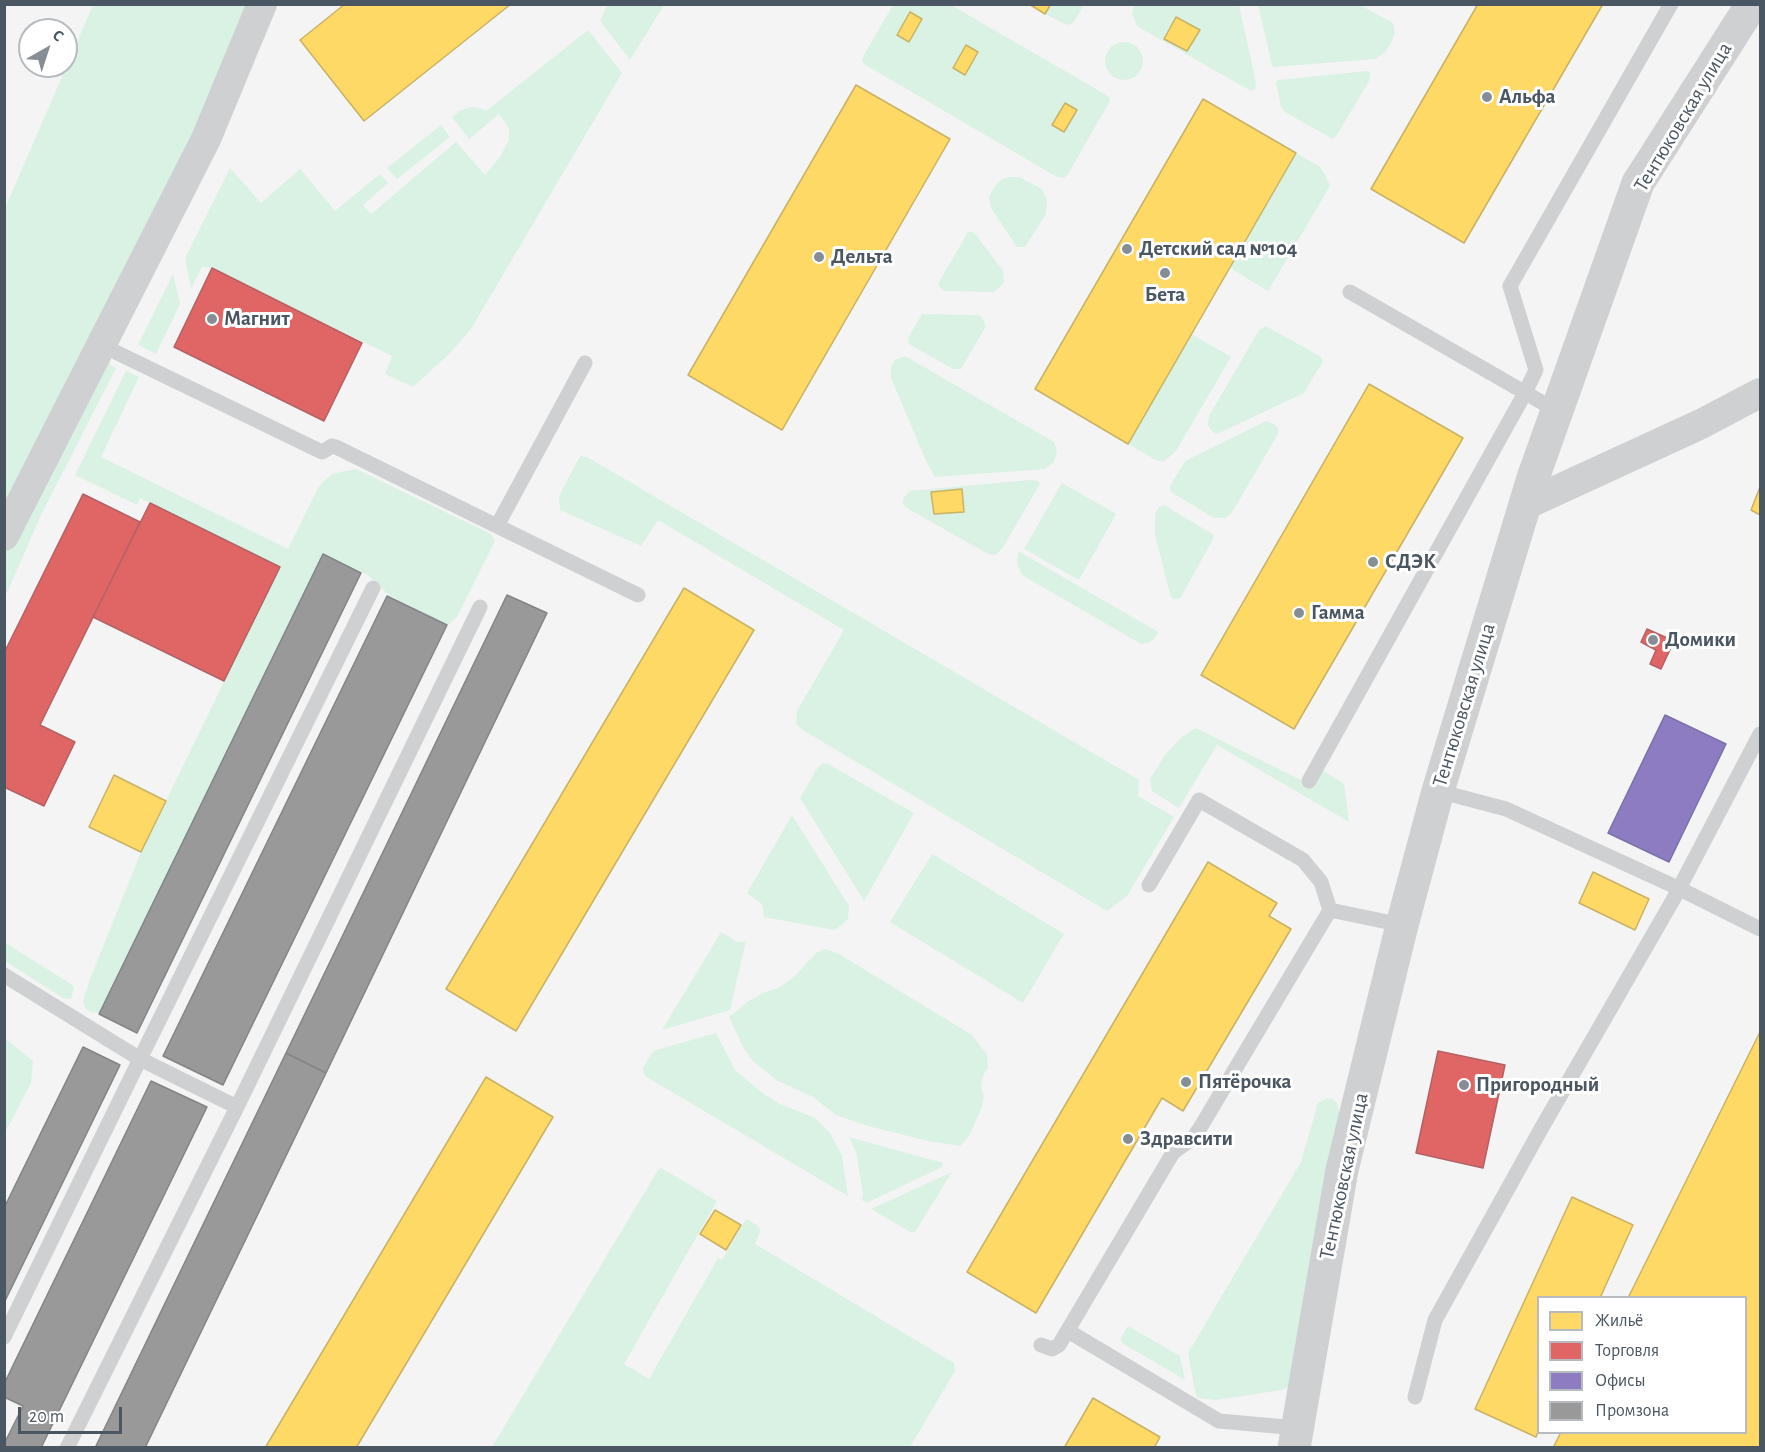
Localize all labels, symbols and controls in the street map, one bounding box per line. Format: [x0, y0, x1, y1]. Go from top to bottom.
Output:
north arrow [18, 18, 78, 78]
text: С [50, 27, 67, 45]
street label: Тентюковская улица [1628, 38, 1738, 196]
place label: Альфа [1499, 84, 1556, 110]
marker: Альфа [1480, 90, 1494, 104]
place label: Детский сад №104 [1139, 236, 1297, 262]
marker: Детский сад №104 [1120, 242, 1134, 256]
place label: Дельта [831, 244, 893, 270]
marker: Дельта [812, 250, 826, 264]
marker: Бета [1158, 266, 1172, 280]
place label: Бета [1145, 282, 1185, 308]
place label: Магнит [224, 306, 290, 332]
marker: Магнит [205, 312, 219, 326]
place label: СДЭК [1385, 549, 1436, 575]
marker: СДЭК [1366, 555, 1380, 569]
place label: Гамма [1311, 600, 1365, 626]
marker: Гамма [1292, 606, 1306, 620]
street label: Тентюковская улица [1427, 620, 1501, 790]
place label: Домики [1665, 627, 1736, 653]
marker: Домики [1646, 633, 1660, 647]
place label: Пятёрочка [1198, 1069, 1292, 1095]
place label: Пригородный [1476, 1072, 1599, 1098]
marker: Пятёрочка [1179, 1075, 1193, 1089]
marker: Пригородный [1457, 1078, 1471, 1092]
street label: Тентюковская улица [1314, 1090, 1374, 1262]
place label: Здравсити [1140, 1126, 1233, 1152]
marker: Здравсити [1121, 1132, 1135, 1146]
legend [1537, 1296, 1747, 1434]
text: Жильё [1595, 1312, 1643, 1330]
text: Торговля [1595, 1342, 1659, 1360]
text: Офисы [1595, 1372, 1646, 1390]
scale bar [21, 1395, 124, 1433]
text: Промзона [1595, 1402, 1669, 1420]
text: 20 m [29, 1408, 64, 1426]

